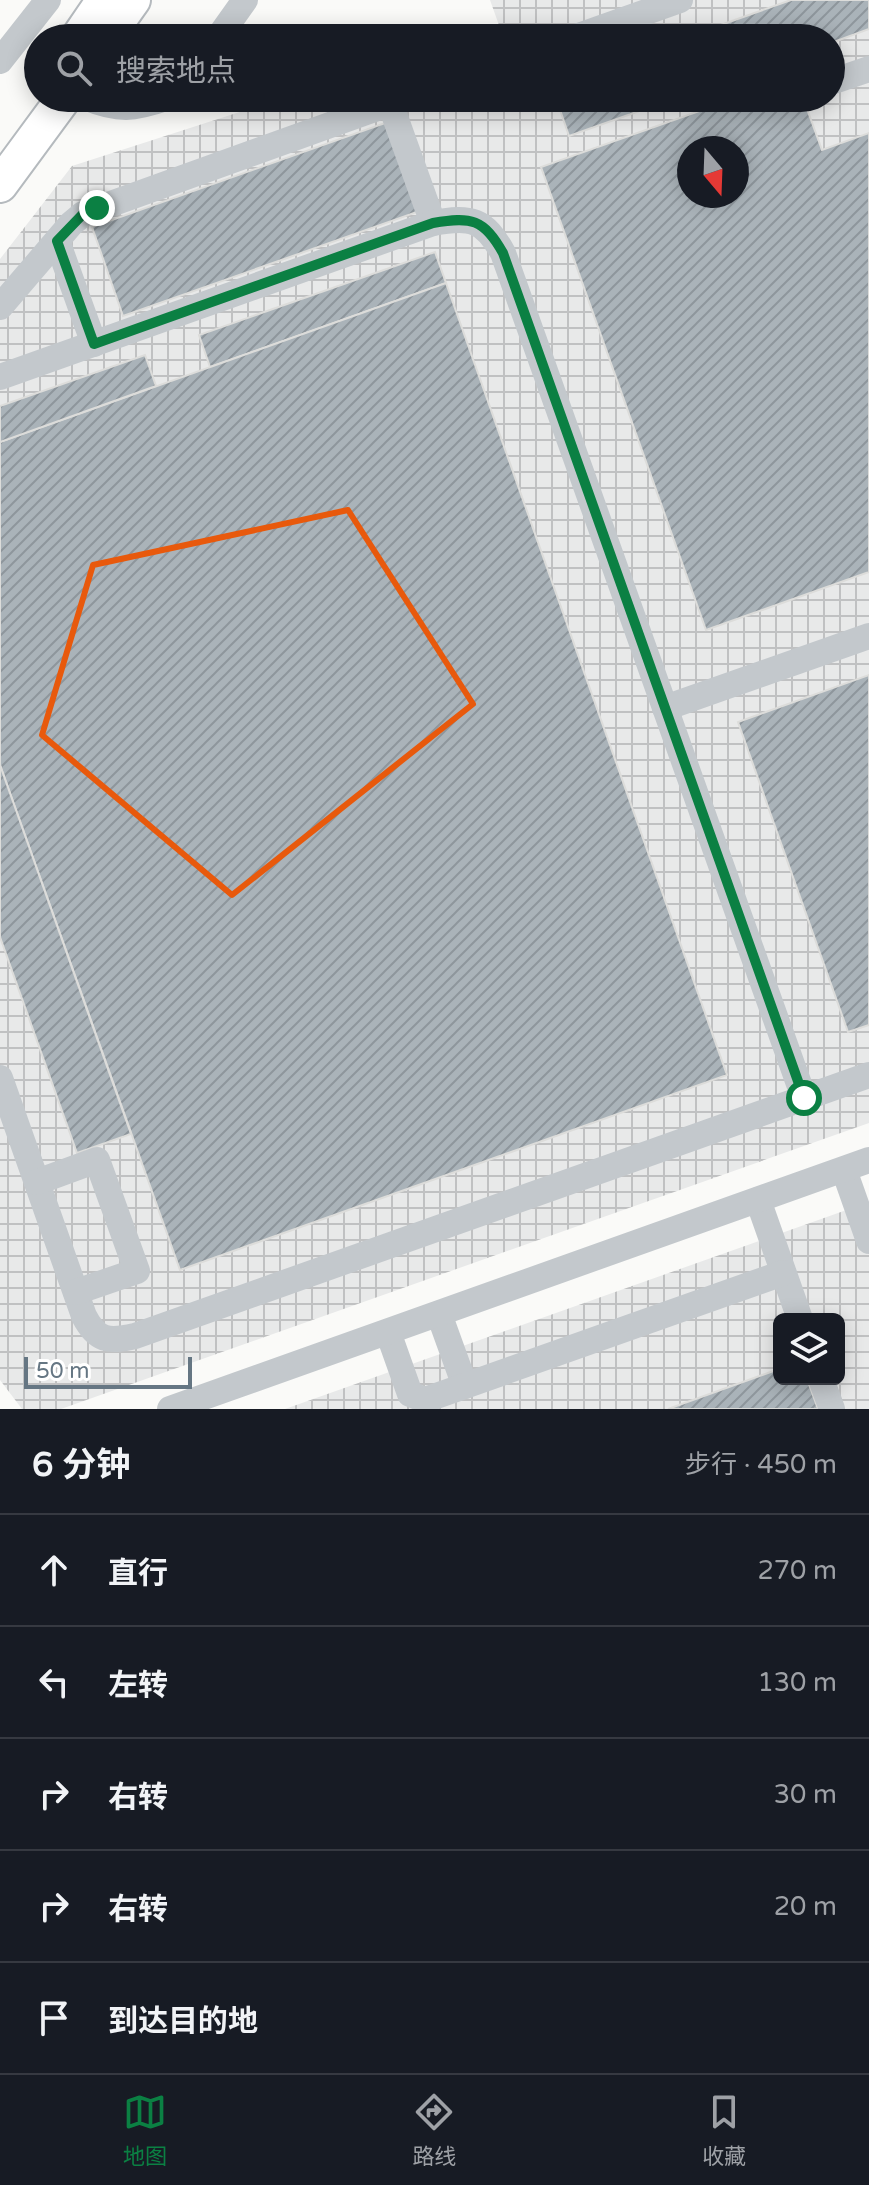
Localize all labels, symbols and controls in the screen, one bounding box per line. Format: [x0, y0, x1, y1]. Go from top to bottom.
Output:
search box [24, 24, 845, 112]
icon: search [52, 46, 96, 90]
text: 搜索地点 [116, 53, 236, 90]
north arrow [677, 136, 749, 208]
route end [79, 190, 115, 226]
route start [786, 1080, 822, 1116]
map controls [773, 1313, 845, 1385]
button: layers [773, 1313, 845, 1385]
scale bar [24, 1353, 192, 1389]
text: 50 m [36, 1358, 90, 1384]
text: 6 分钟 [32, 1445, 130, 1486]
text: 步行 · 450 m [685, 1449, 837, 1480]
icon: ahead [32, 1548, 76, 1592]
text: 直行 [108, 1555, 168, 1592]
text: 270 m [757, 1555, 837, 1586]
icon: left [32, 1660, 76, 1704]
text: 左转 [108, 1667, 168, 1704]
text: 130 m [757, 1667, 837, 1698]
icon: right [32, 1772, 76, 1816]
text: 右转 [108, 1779, 168, 1816]
text: 30 m [774, 1779, 837, 1810]
icon: right [32, 1884, 76, 1928]
text: 右转 [108, 1891, 168, 1928]
text: 20 m [774, 1891, 837, 1922]
icon: arrive [32, 1996, 76, 2040]
text: 到达目的地 [108, 2003, 258, 2040]
tab: 地图 [123, 2090, 167, 2170]
tab: 路线 [412, 2090, 456, 2170]
tab: 收藏 [702, 2090, 746, 2170]

